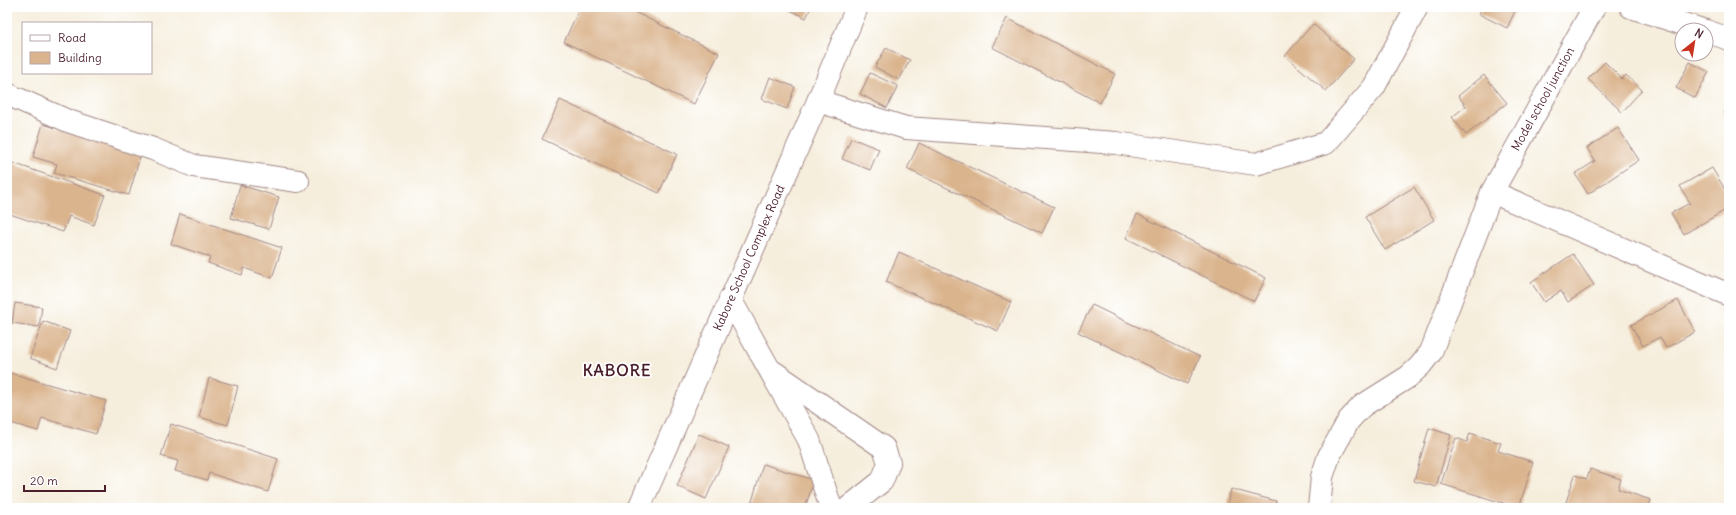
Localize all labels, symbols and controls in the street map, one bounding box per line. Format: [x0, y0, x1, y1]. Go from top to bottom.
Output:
legend [22, 22, 152, 74]
north arrow [1674, 22, 1714, 62]
text: N [1692, 25, 1706, 41]
text: Road [58, 30, 86, 45]
street label: Model school junction [1508, 44, 1577, 153]
text: Building [58, 50, 102, 65]
street label: Kabore School Complex Road [710, 183, 788, 333]
district label: KABORE [583, 360, 651, 380]
scale bar [24, 467, 105, 493]
text: 20 m [30, 473, 58, 488]

